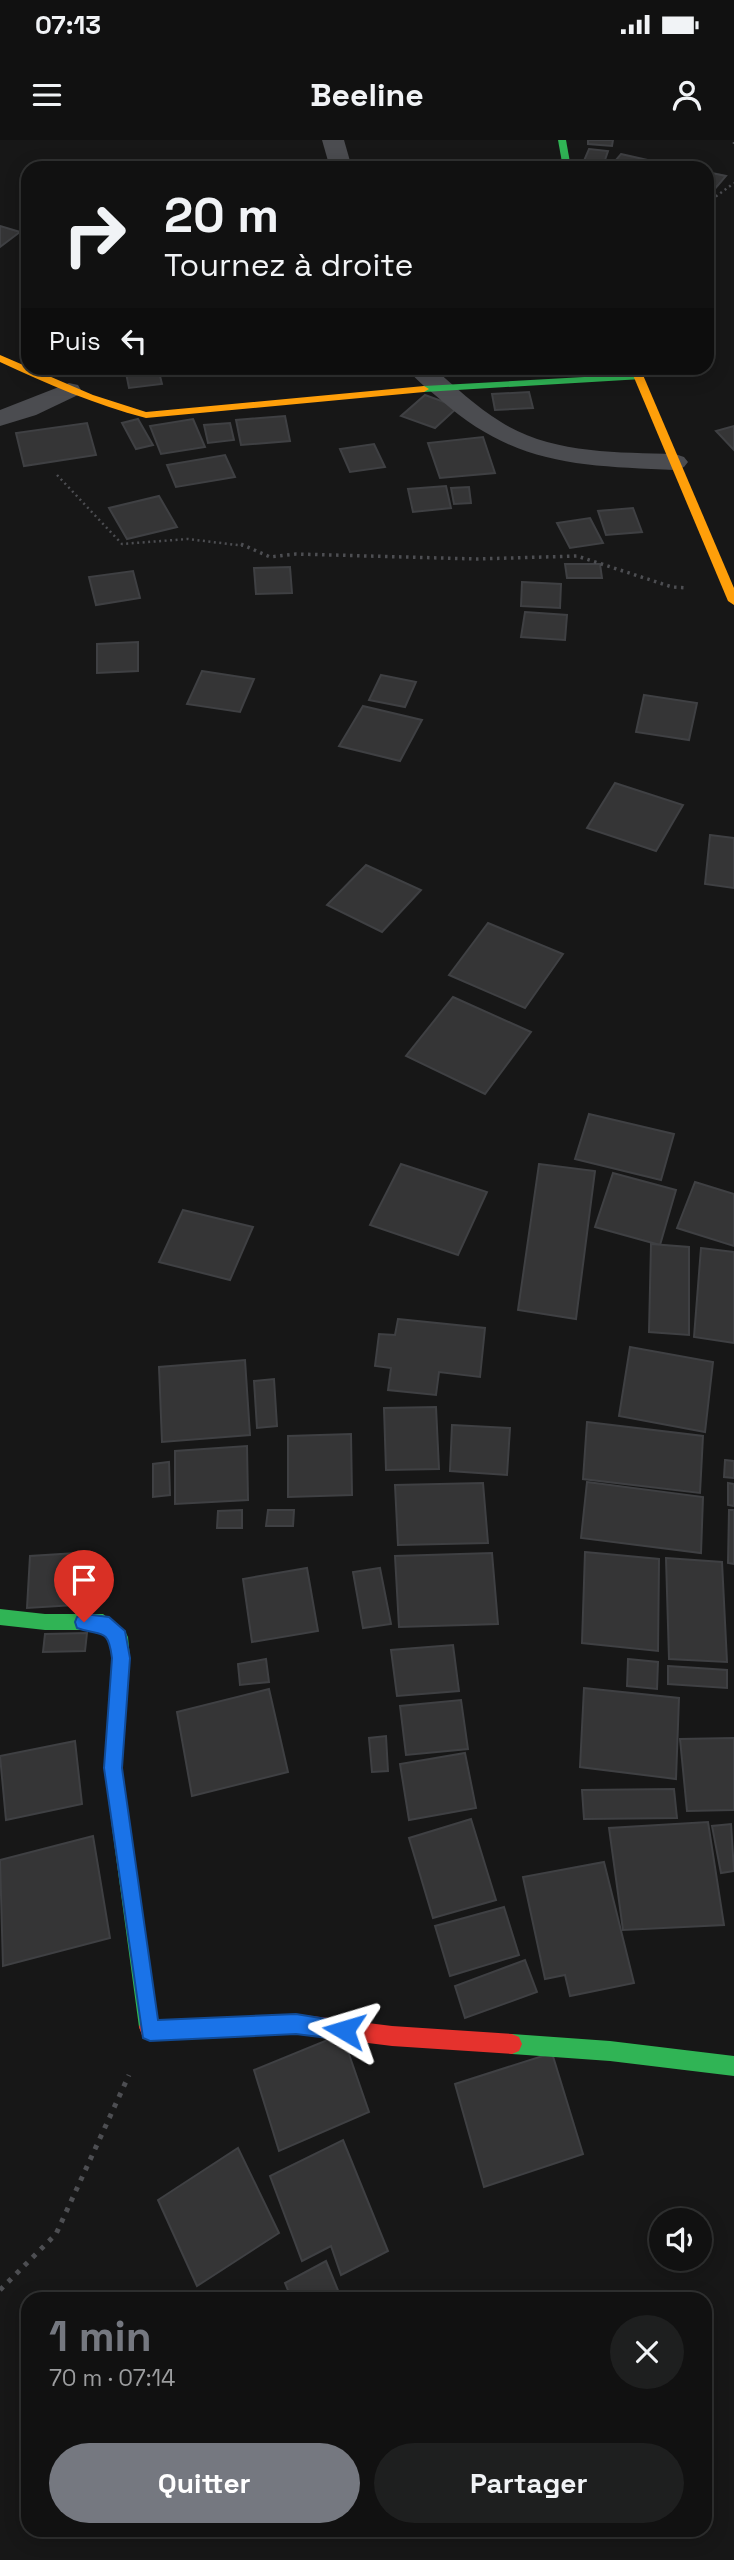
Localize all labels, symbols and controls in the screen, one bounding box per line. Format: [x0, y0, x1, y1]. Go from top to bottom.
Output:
text: 07:13 [35, 8, 101, 42]
text: Beeline [310, 75, 424, 115]
icon: menu [28, 76, 66, 114]
icon: person [668, 76, 706, 114]
text: 20 m [164, 184, 279, 246]
icon: right [49, 189, 140, 280]
text: Tournez à droite [164, 245, 413, 285]
icon: left [115, 322, 153, 360]
text: Puis [49, 324, 101, 358]
pin [54, 1550, 114, 1622]
icon: arrive [65, 1561, 103, 1599]
position arrow [307, 1993, 381, 2067]
map controls [649, 2208, 712, 2271]
button: sound [649, 2208, 712, 2271]
text: 1 min [49, 2310, 152, 2363]
button: close [610, 2315, 684, 2389]
text: 70 m · 07:14 [49, 2363, 175, 2393]
button: Quitter [49, 2443, 360, 2523]
button: Partager [374, 2443, 684, 2523]

